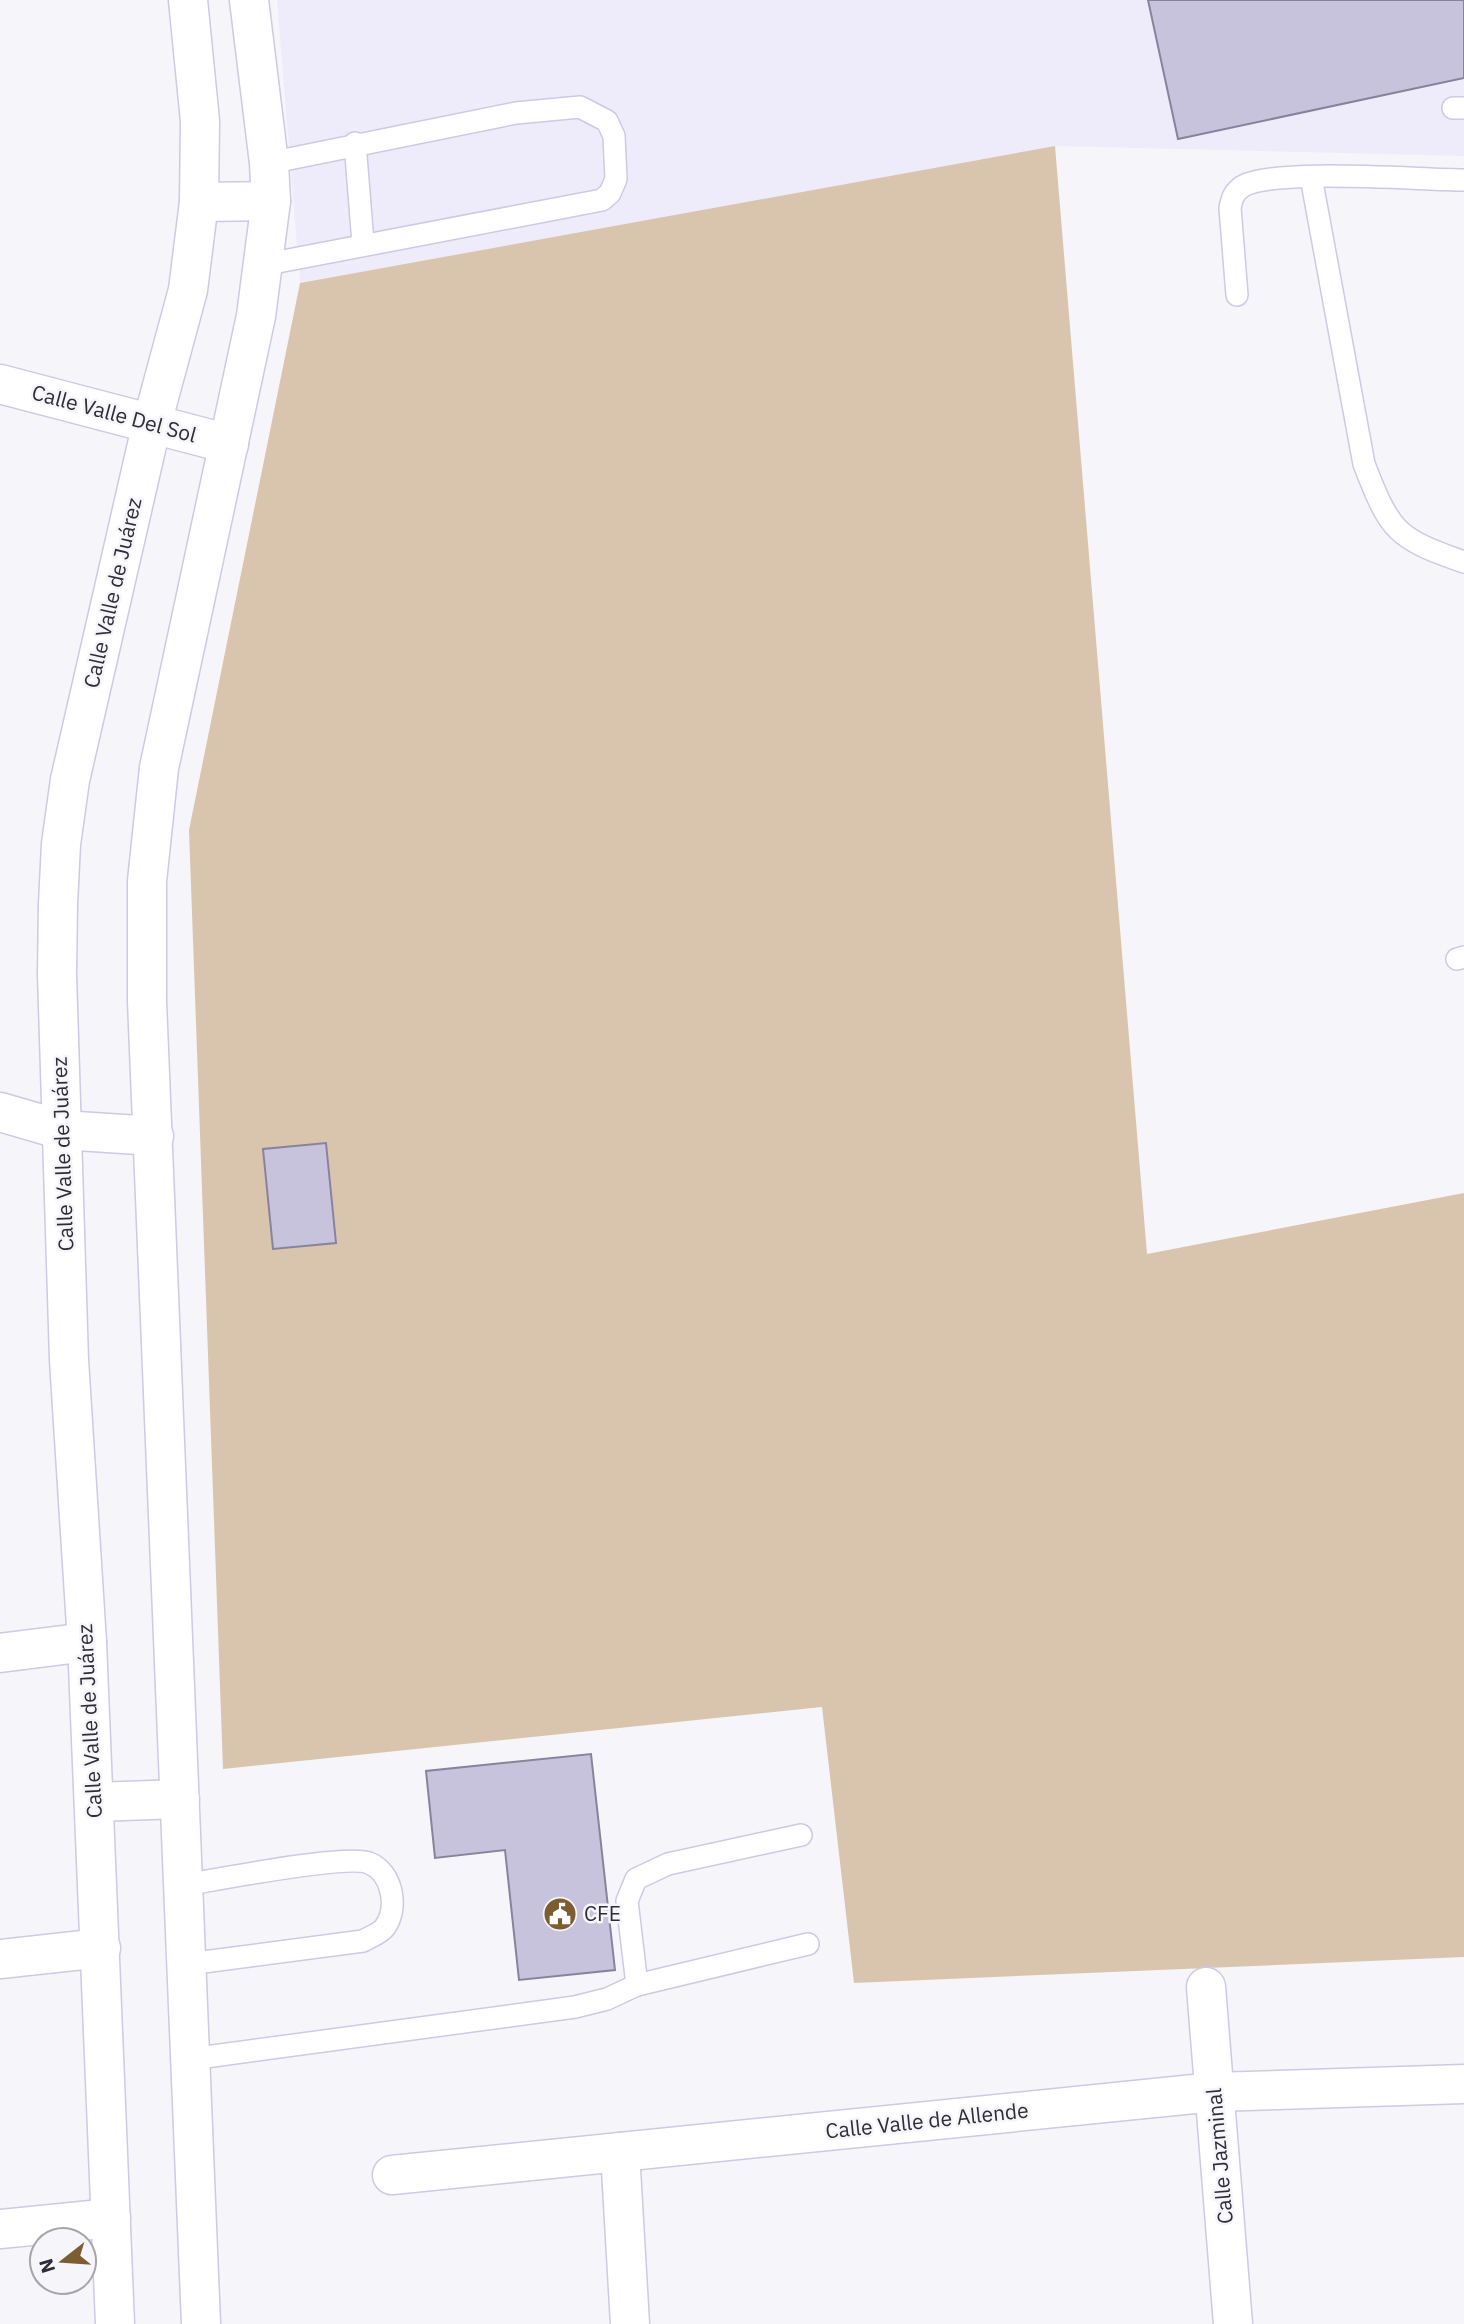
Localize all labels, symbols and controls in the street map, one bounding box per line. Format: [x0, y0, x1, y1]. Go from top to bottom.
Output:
street label: Calle Valle Del Sol [29, 378, 200, 449]
street label: Calle Valle de Juárez [77, 495, 148, 691]
street label: Calle Valle de Juárez [45, 1056, 79, 1252]
street label: Calle Valle de Juárez [70, 1623, 108, 1819]
public building icon: CFE [541, 1895, 579, 1933]
place label: CFE [584, 1899, 621, 1927]
street label: Calle Jazminal [1199, 2087, 1239, 2225]
street label: Calle Valle de Allende [824, 2095, 1030, 2145]
north arrow [28, 2226, 98, 2296]
text: N [33, 2256, 60, 2276]

